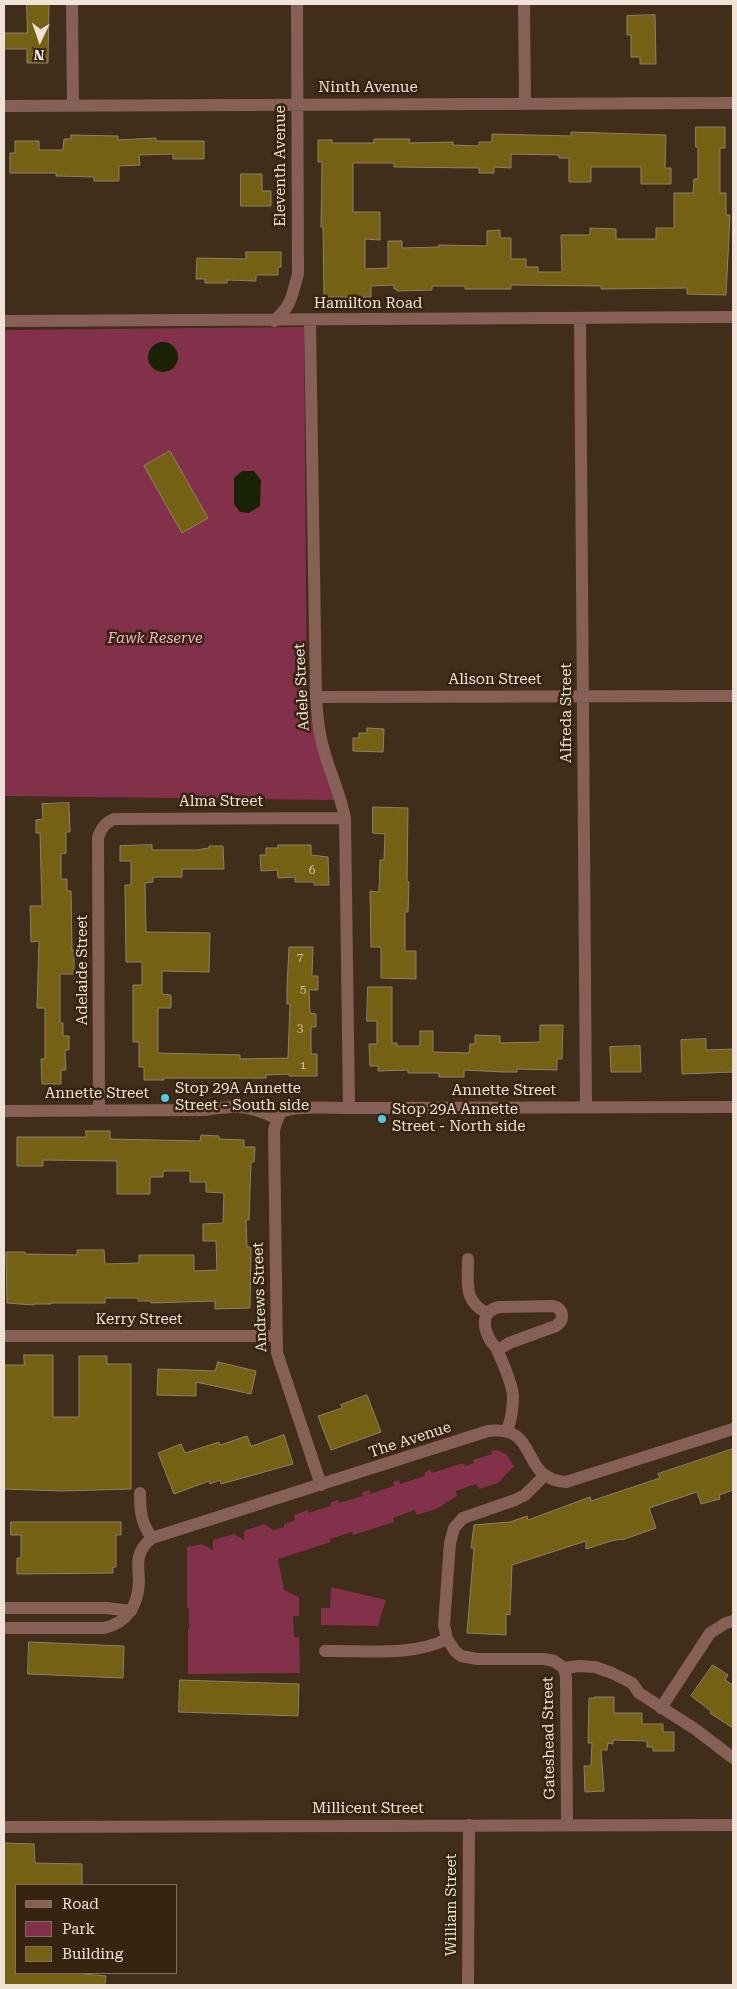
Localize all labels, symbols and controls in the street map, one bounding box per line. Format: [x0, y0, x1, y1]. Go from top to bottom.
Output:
north arrow [15, 15, 65, 65]
text: N [33, 47, 45, 63]
street label: Ninth Avenue [318, 79, 418, 97]
street label: Eleventh Avenue [272, 105, 290, 227]
street label: Hamilton Road [314, 295, 422, 313]
park label: Fawk Reserve [107, 630, 203, 648]
street label: Adele Street [291, 643, 313, 731]
street label: Alfreda Street [558, 663, 576, 763]
street label: Alison Street [449, 671, 541, 689]
street label: Alma Street [179, 793, 263, 811]
house number: 6 [309, 863, 315, 877]
street label: Adelaide Street [74, 915, 92, 1025]
house number: 7 [297, 950, 303, 964]
house number: 5 [300, 982, 306, 996]
house number: 3 [297, 1021, 303, 1035]
house number: 1 [300, 1058, 306, 1072]
place label: Stop 29A Annette Street - South side [175, 1080, 309, 1115]
street label: Annette Street [452, 1082, 556, 1100]
street label: Annette Street [45, 1085, 149, 1103]
marker: Stop 29A Annette Street - South side [159, 1092, 171, 1104]
place label: Stop 29A Annette Street - North side [392, 1101, 526, 1136]
marker: Stop 29A Annette Street - North side [376, 1113, 388, 1125]
street label: Andrews Street [249, 1242, 271, 1352]
street label: Kerry Street [95, 1311, 183, 1329]
street label: The Avenue [367, 1418, 453, 1462]
street label: Gateshead Street [539, 1676, 559, 1800]
street label: Millicent Street [312, 1800, 424, 1818]
street label: William Street [443, 1854, 461, 1956]
legend [15, 1884, 178, 1974]
text: Road [62, 1895, 99, 1913]
text: Park [62, 1920, 95, 1938]
text: Building [62, 1945, 123, 1963]

